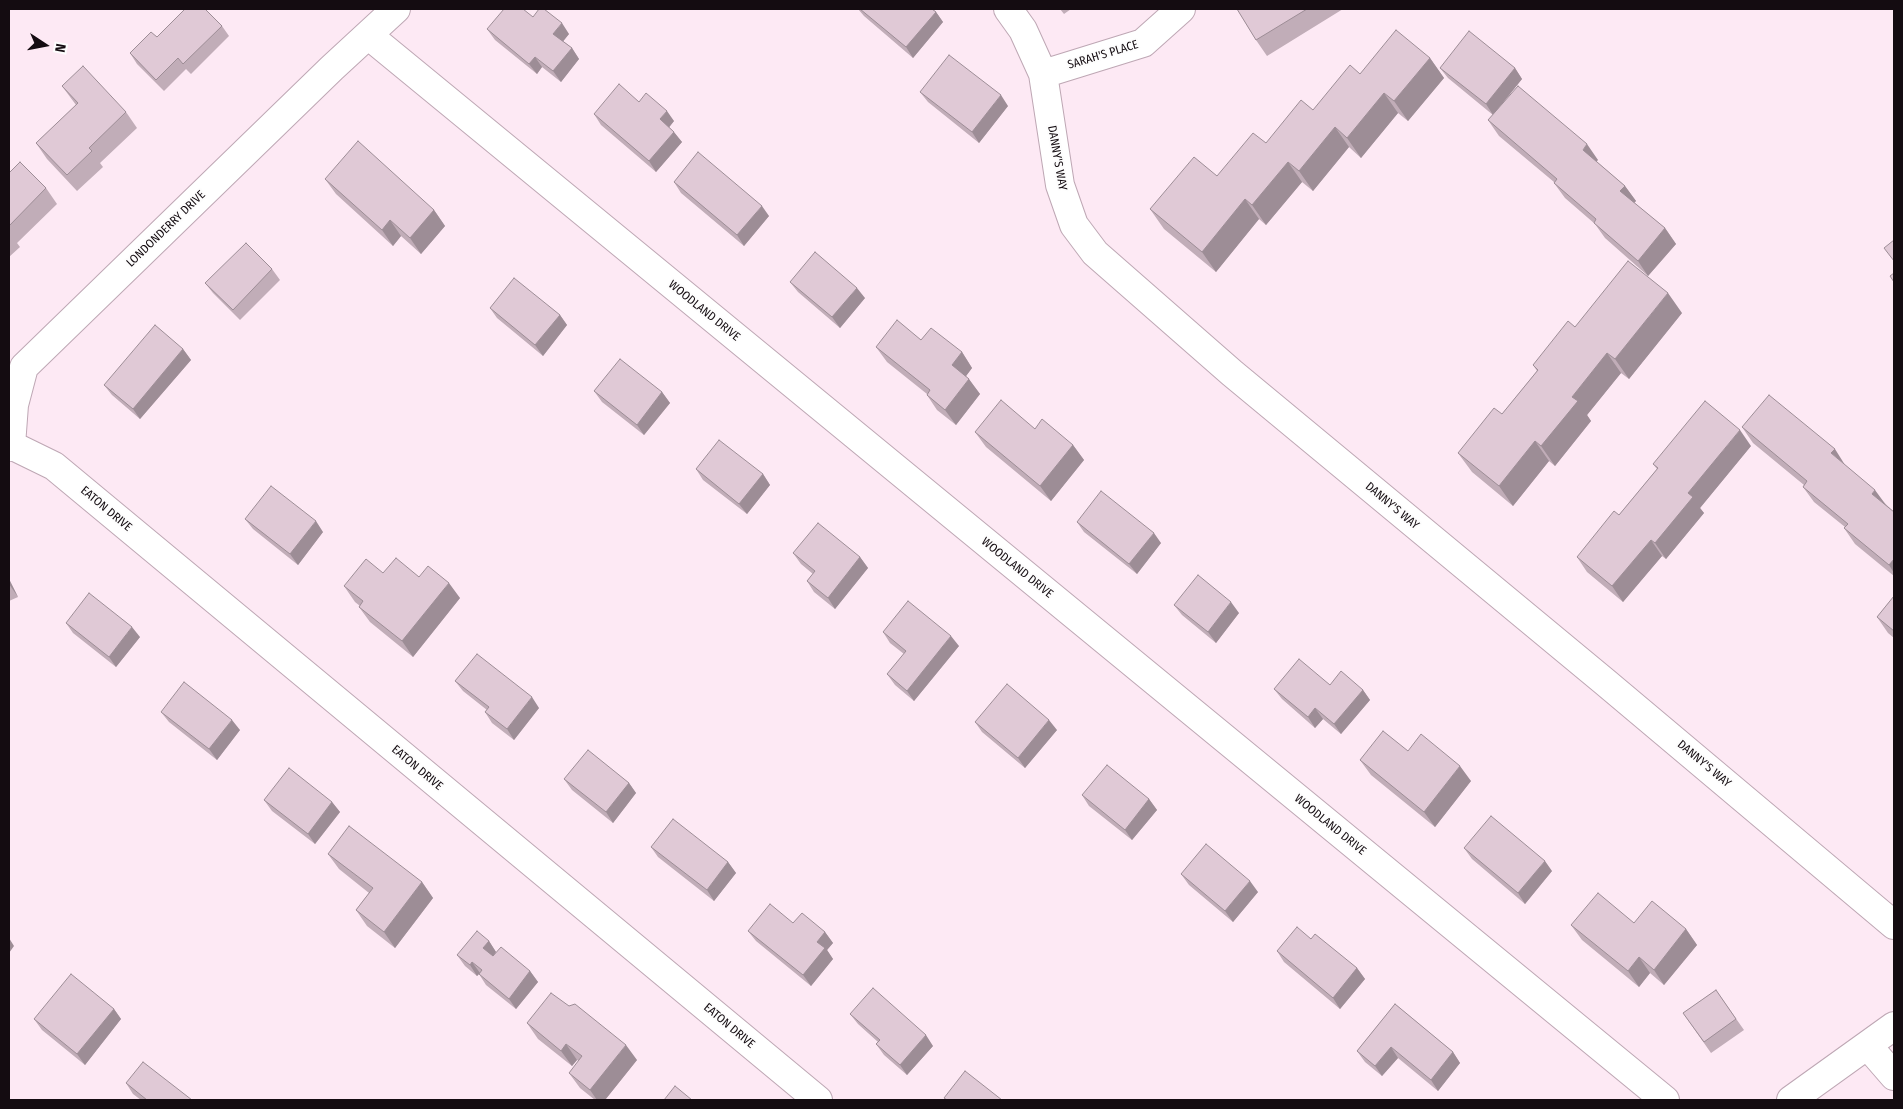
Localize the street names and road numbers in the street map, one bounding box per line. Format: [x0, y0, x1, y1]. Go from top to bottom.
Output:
street label: SARAH'S PLACE [1066, 37, 1140, 73]
street label: DANNY'S WAY [1044, 124, 1070, 192]
street label: LONDONDERRY DRIVE [124, 188, 208, 270]
street label: WOODLAND DRIVE [665, 278, 743, 344]
street label: DANNY'S WAY [1362, 479, 1422, 533]
street label: EATON DRIVE [77, 483, 135, 535]
street label: WOODLAND DRIVE [978, 535, 1056, 601]
street label: DANNY'S WAY [1674, 737, 1734, 791]
street label: EATON DRIVE [388, 742, 446, 794]
street label: WOODLAND DRIVE [1291, 792, 1369, 858]
street label: EATON DRIVE [700, 1000, 758, 1052]

